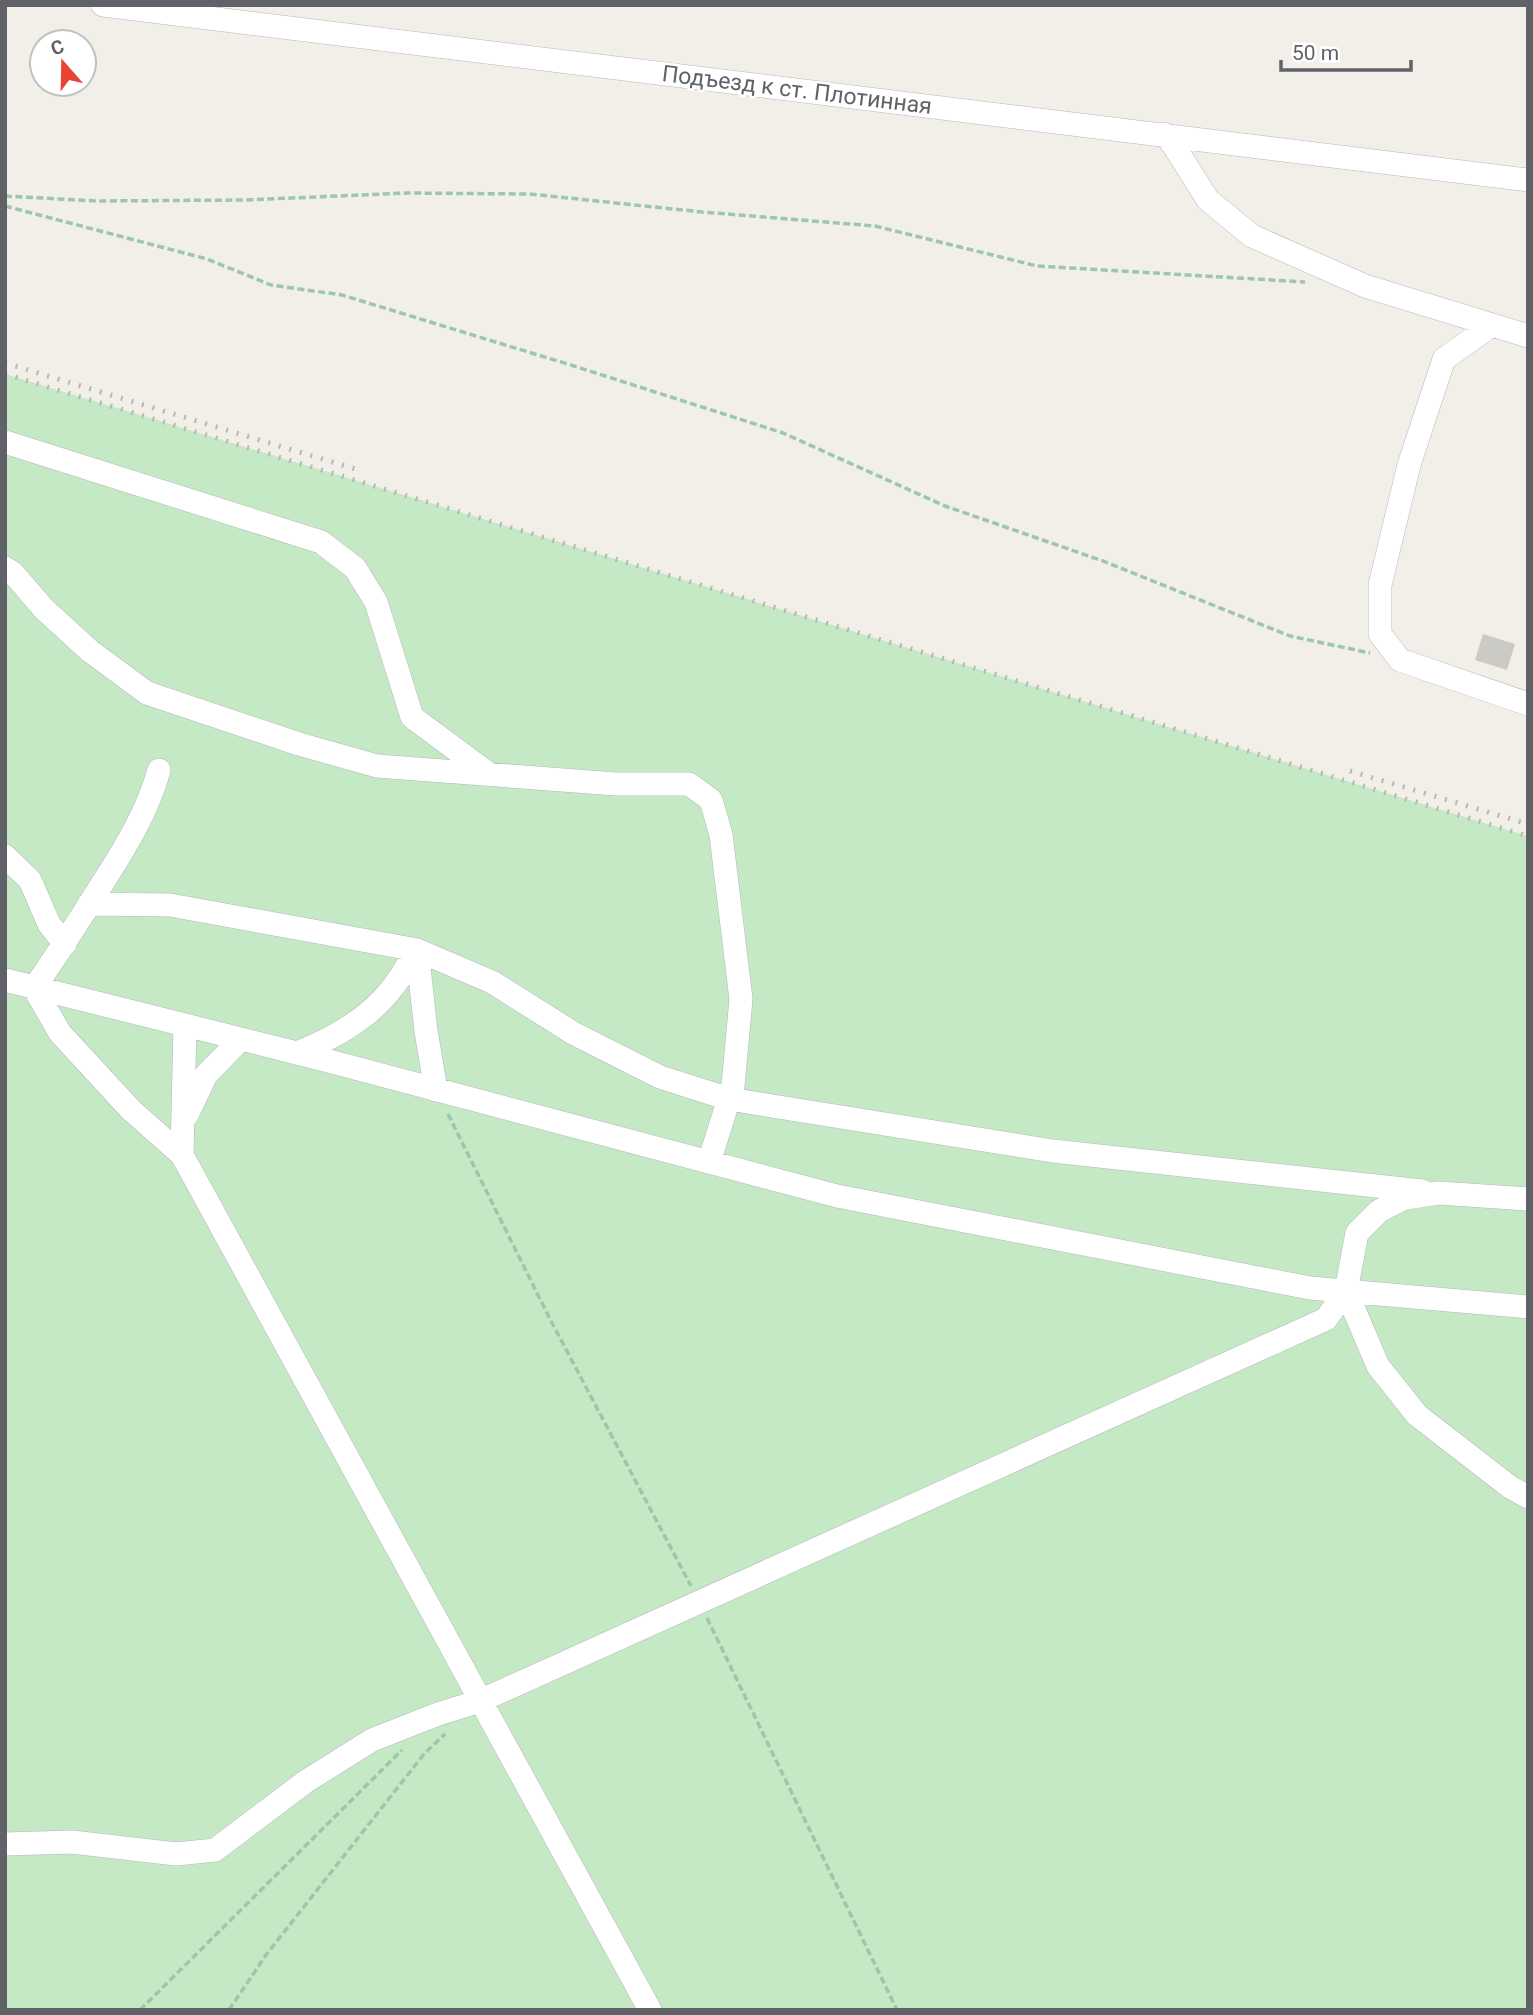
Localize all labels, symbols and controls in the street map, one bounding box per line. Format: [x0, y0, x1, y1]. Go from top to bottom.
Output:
north arrow [28, 28, 98, 98]
scale bar [1281, 28, 1410, 72]
text: С [48, 35, 67, 60]
text: 50 m [1292, 41, 1339, 65]
street label: Подъезд к ст. Плотинная [661, 60, 933, 120]

